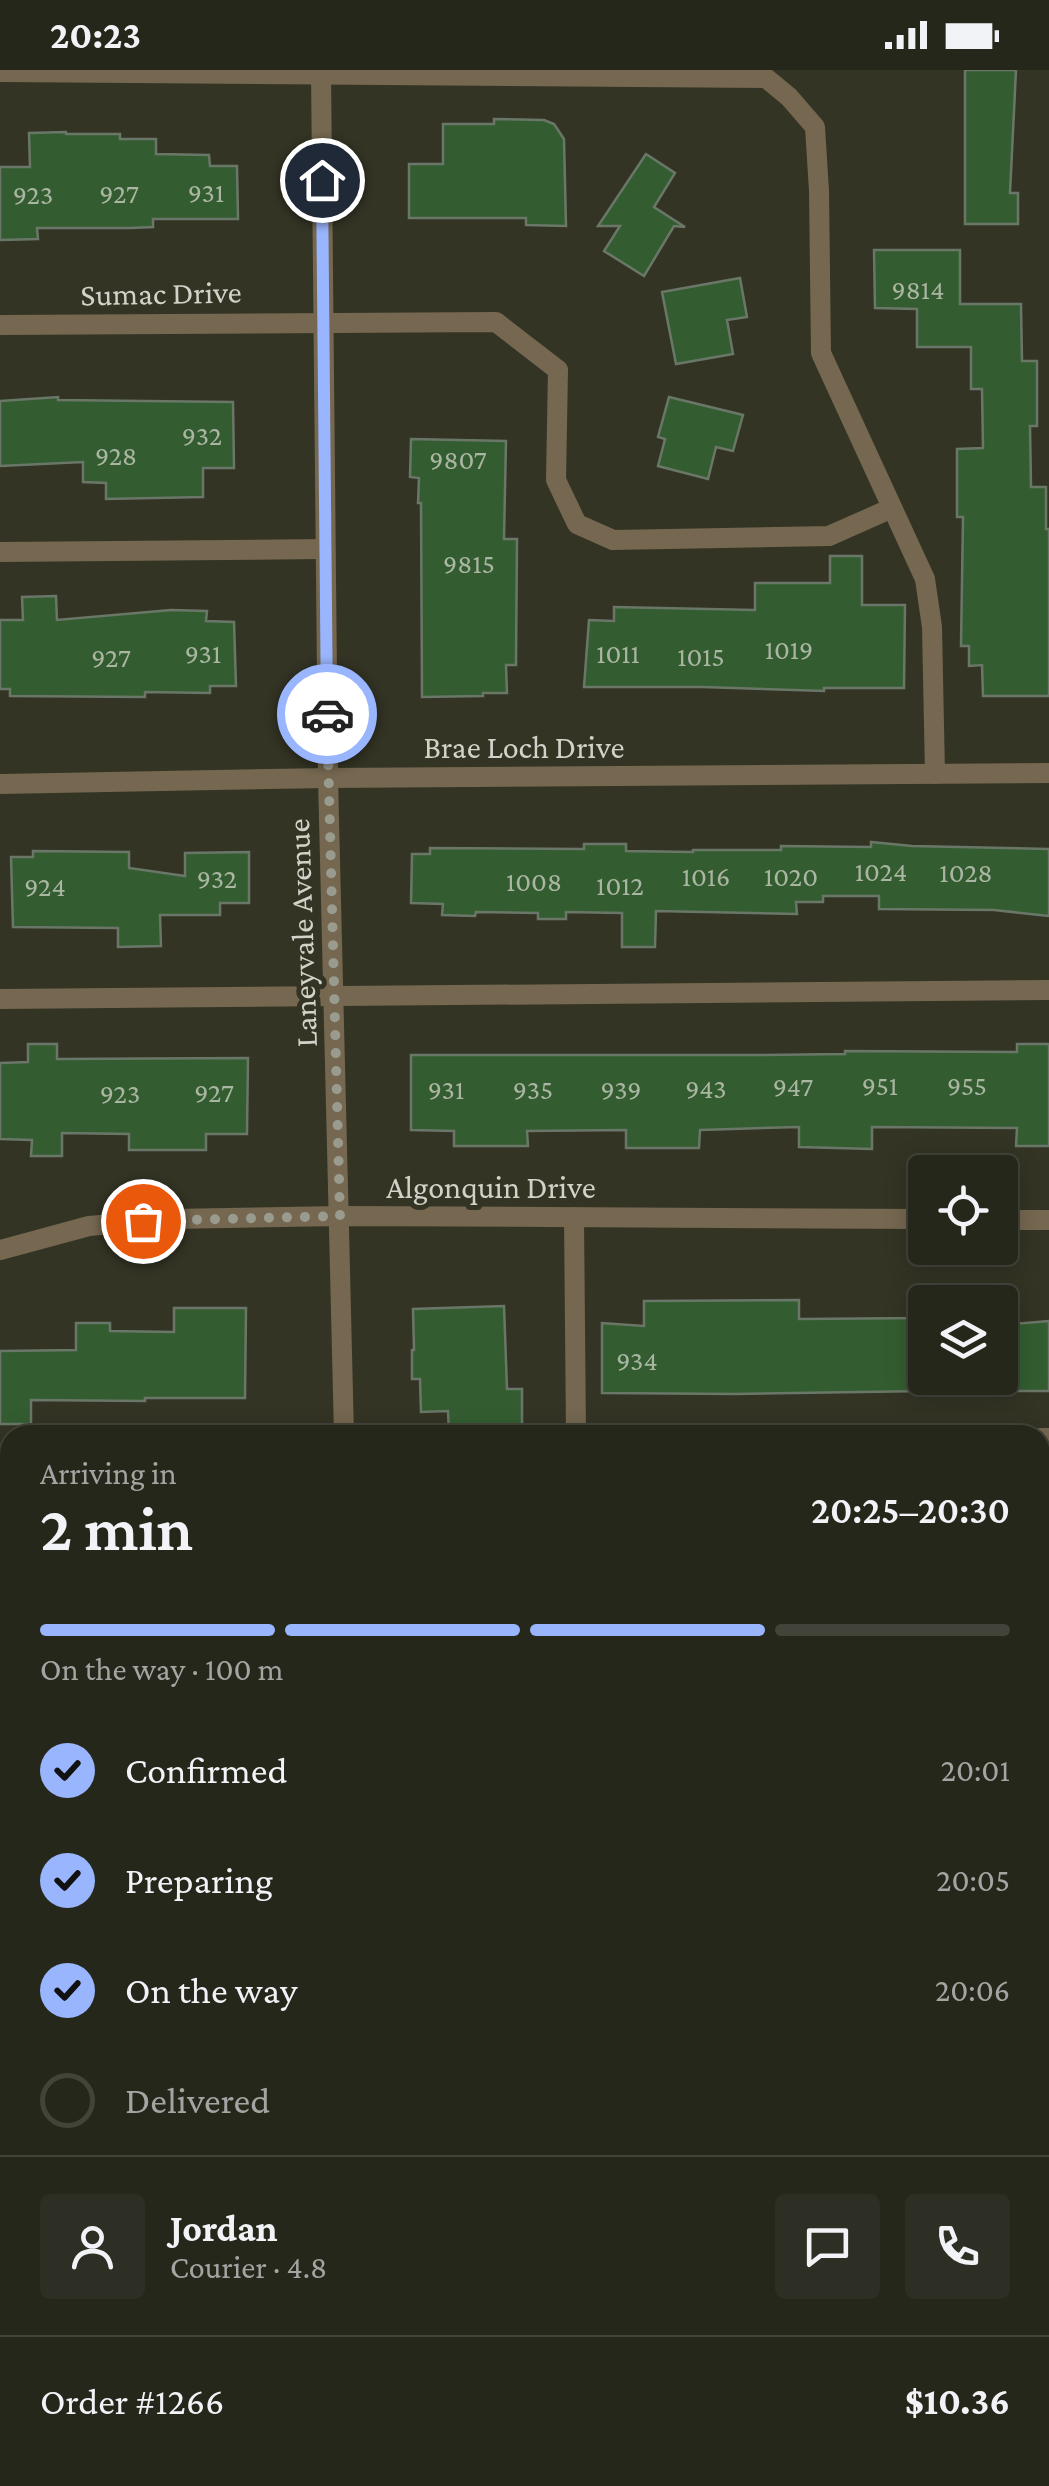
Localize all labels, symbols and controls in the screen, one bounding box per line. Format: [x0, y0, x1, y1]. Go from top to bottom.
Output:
text: 20:23 [50, 14, 141, 56]
pin [280, 138, 365, 223]
icon: home [295, 153, 350, 208]
house number: 931 [188, 177, 224, 208]
house number: 927 [99, 178, 139, 209]
house number: 923 [13, 179, 53, 210]
street label: Sumac Drive [80, 274, 242, 312]
house number: 9814 [892, 274, 944, 305]
house number: 932 [182, 420, 222, 451]
house number: 928 [95, 440, 137, 471]
house number: 9807 [429, 444, 487, 475]
house number: 9815 [443, 548, 495, 579]
house number: 1019 [765, 634, 813, 665]
house number: 931 [185, 638, 221, 669]
house number: 1011 [596, 638, 640, 669]
house number: 1015 [677, 641, 725, 672]
house number: 927 [91, 642, 131, 673]
courier [277, 664, 377, 764]
icon: car [300, 687, 355, 742]
street label: Brae Loch Drive [424, 729, 624, 765]
street label: Laneyvale Avenue [280, 818, 324, 1048]
house number: 1024 [855, 856, 907, 887]
house number: 1028 [939, 857, 993, 888]
house number: 1016 [682, 861, 730, 892]
house number: 1020 [764, 861, 818, 892]
house number: 932 [197, 863, 237, 894]
house number: 1008 [506, 866, 562, 897]
house number: 1012 [596, 870, 644, 901]
house number: 924 [24, 871, 66, 902]
house number: 951 [862, 1070, 898, 1101]
house number: 955 [947, 1070, 987, 1101]
house number: 947 [773, 1071, 813, 1102]
house number: 943 [685, 1073, 727, 1104]
house number: 931 [428, 1074, 464, 1105]
house number: 935 [513, 1074, 553, 1105]
house number: 939 [600, 1074, 642, 1105]
house number: 927 [194, 1077, 234, 1108]
house number: 923 [100, 1078, 140, 1109]
map controls [908, 1155, 1018, 1395]
button: locate [908, 1155, 1018, 1265]
street label: Algonquin Drive [386, 1169, 596, 1205]
pin [101, 1179, 186, 1264]
icon: bag [116, 1194, 171, 1249]
button: layers [908, 1285, 1018, 1395]
house number: 934 [616, 1345, 658, 1376]
text: Arriving in [40, 1455, 177, 1491]
text: 20:25–20:30 [811, 1489, 1010, 1531]
text: 2 min [40, 1492, 193, 1564]
text: On the way · 100 m [40, 1651, 283, 1687]
icon: check [40, 1743, 95, 1798]
text: Confirmed [125, 1749, 288, 1791]
text: 20:01 [941, 1752, 1010, 1788]
icon: check [40, 1853, 95, 1908]
text: Preparing [125, 1859, 273, 1901]
text: 20:05 [936, 1862, 1010, 1898]
icon: check [40, 1963, 95, 2018]
text: On the way [125, 1969, 297, 2011]
text: 20:06 [935, 1972, 1010, 2008]
text: Delivered [125, 2079, 270, 2121]
button: person [40, 2194, 145, 2299]
button: chat [775, 2194, 880, 2299]
button: phone [905, 2194, 1010, 2299]
text: Jordan [170, 2207, 278, 2249]
text: Courier · 4.8 [170, 2249, 327, 2285]
text: Order #1266 [40, 2380, 224, 2422]
text: $10.36 [905, 2380, 1010, 2422]

